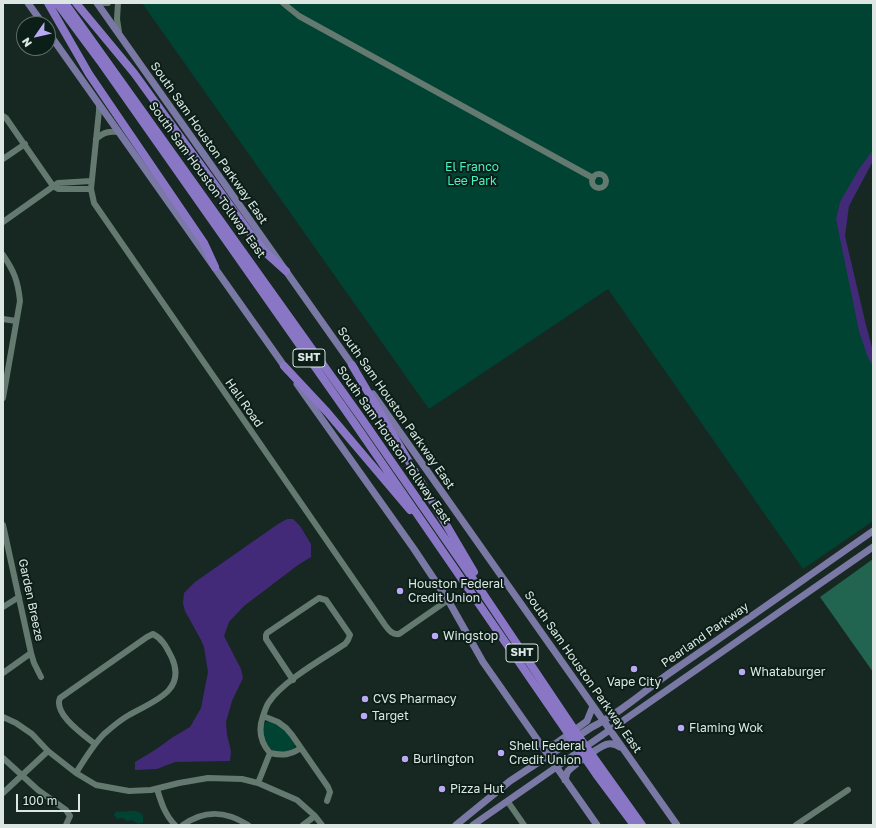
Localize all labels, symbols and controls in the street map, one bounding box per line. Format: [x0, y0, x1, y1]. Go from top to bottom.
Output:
north arrow [16, 16, 56, 56]
text: N [19, 35, 34, 50]
street label: South Sam Houston Parkway East [147, 59, 271, 227]
street label: South Sam Houston Tollway East [145, 99, 269, 261]
park label: El Franco Lee Park [445, 160, 499, 188]
street label: South Sam Houston Parkway East [334, 324, 458, 492]
road number: SHT [293, 349, 325, 367]
street label: South Sam Houston Tollway East [334, 363, 454, 527]
street label: Hall Road [222, 376, 266, 430]
street label: Garden Breeze [15, 557, 47, 643]
place label: Houston Federal Credit Union [408, 577, 504, 605]
marker: Houston Federal Credit Union [395, 586, 405, 596]
street label: South Sam Houston Parkway East [521, 588, 645, 756]
street label: Pearland Parkway [659, 599, 751, 671]
place label: Wingstop [443, 629, 498, 643]
marker: Wingstop [430, 631, 440, 641]
road number: SHT [506, 644, 538, 662]
marker: Vape City [629, 664, 639, 674]
place label: Whataburger [750, 665, 825, 679]
marker: Whataburger [737, 667, 747, 677]
place label: Vape City [607, 675, 661, 689]
place label: CVS Pharmacy [373, 692, 457, 706]
marker: CVS Pharmacy [360, 694, 370, 704]
place label: Target [372, 709, 409, 723]
marker: Target [359, 711, 369, 721]
place label: Flaming Wok [689, 721, 763, 735]
marker: Flaming Wok [676, 723, 686, 733]
place label: Shell Federal Credit Union [509, 739, 585, 767]
marker: Shell Federal Credit Union [496, 748, 506, 758]
place label: Burlington [413, 752, 474, 766]
marker: Burlington [400, 754, 410, 764]
place label: Pizza Hut [450, 782, 504, 796]
marker: Pizza Hut [437, 784, 447, 794]
scale bar [18, 786, 82, 812]
text: 100 m [23, 793, 57, 808]

